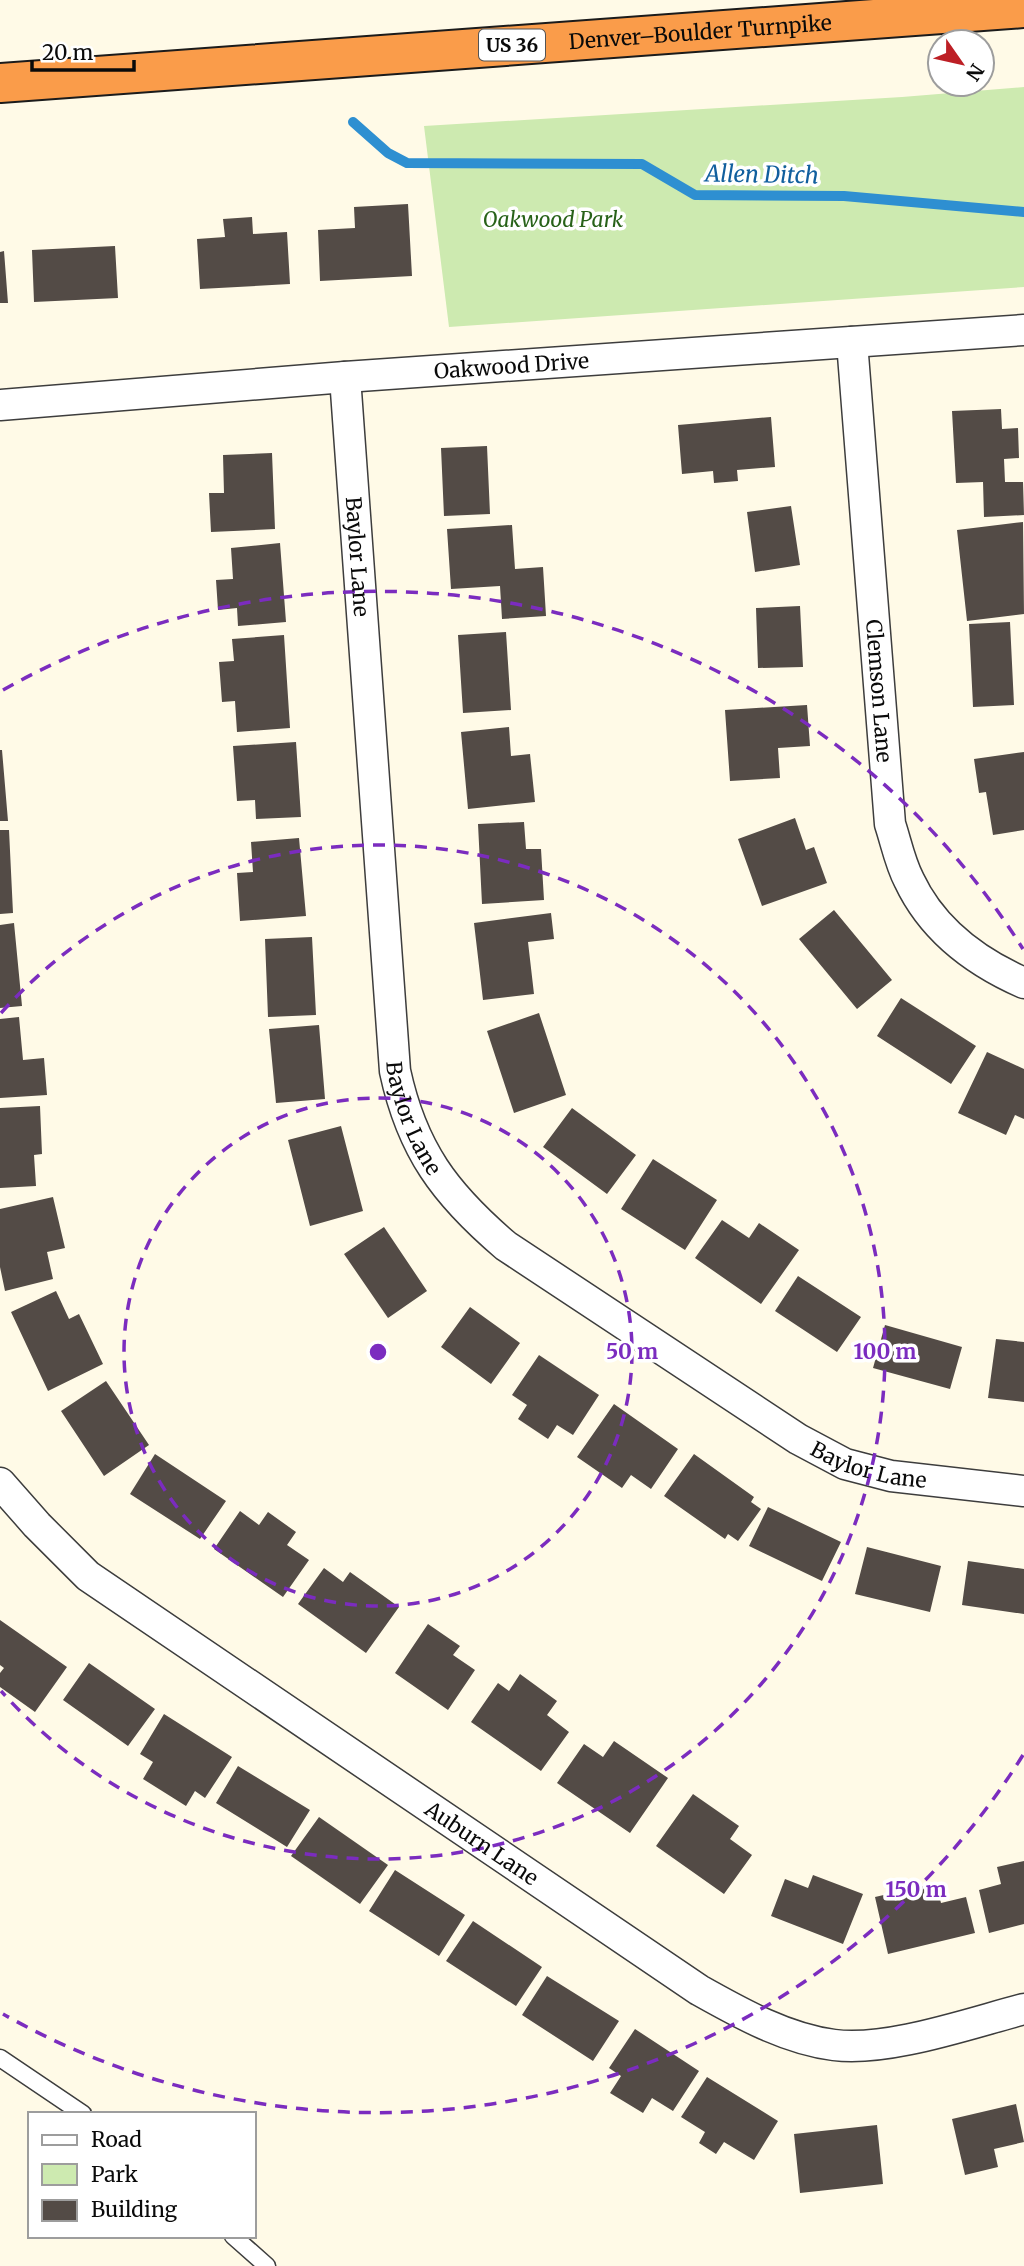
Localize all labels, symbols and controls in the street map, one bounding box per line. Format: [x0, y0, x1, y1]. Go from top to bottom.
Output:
street label: Denver–Boulder Turnpike [568, 9, 833, 55]
scale bar [32, 28, 133, 72]
north arrow [926, 28, 996, 98]
road number: US 36 [479, 30, 545, 60]
text: 20 m [42, 39, 94, 66]
text: N [961, 60, 989, 85]
water label: Allen Ditch [703, 158, 819, 189]
park label: Oakwood Park [483, 206, 624, 233]
street label: Oakwood Drive [433, 347, 590, 384]
street label: Baylor Lane [340, 496, 376, 617]
street label: Clemson Lane [860, 618, 899, 763]
street label: Baylor Lane [381, 1060, 448, 1180]
text: 50 m [606, 1338, 658, 1365]
text: 100 m [854, 1338, 916, 1365]
centre of rings [366, 1340, 390, 1364]
street label: Baylor Lane [806, 1435, 928, 1493]
street label: Auburn Lane [419, 1794, 544, 1891]
text: 150 m [885, 1876, 947, 1903]
legend [28, 2112, 256, 2238]
text: Road [91, 2126, 142, 2153]
text: Park [91, 2161, 138, 2188]
text: Building [91, 2196, 178, 2223]

